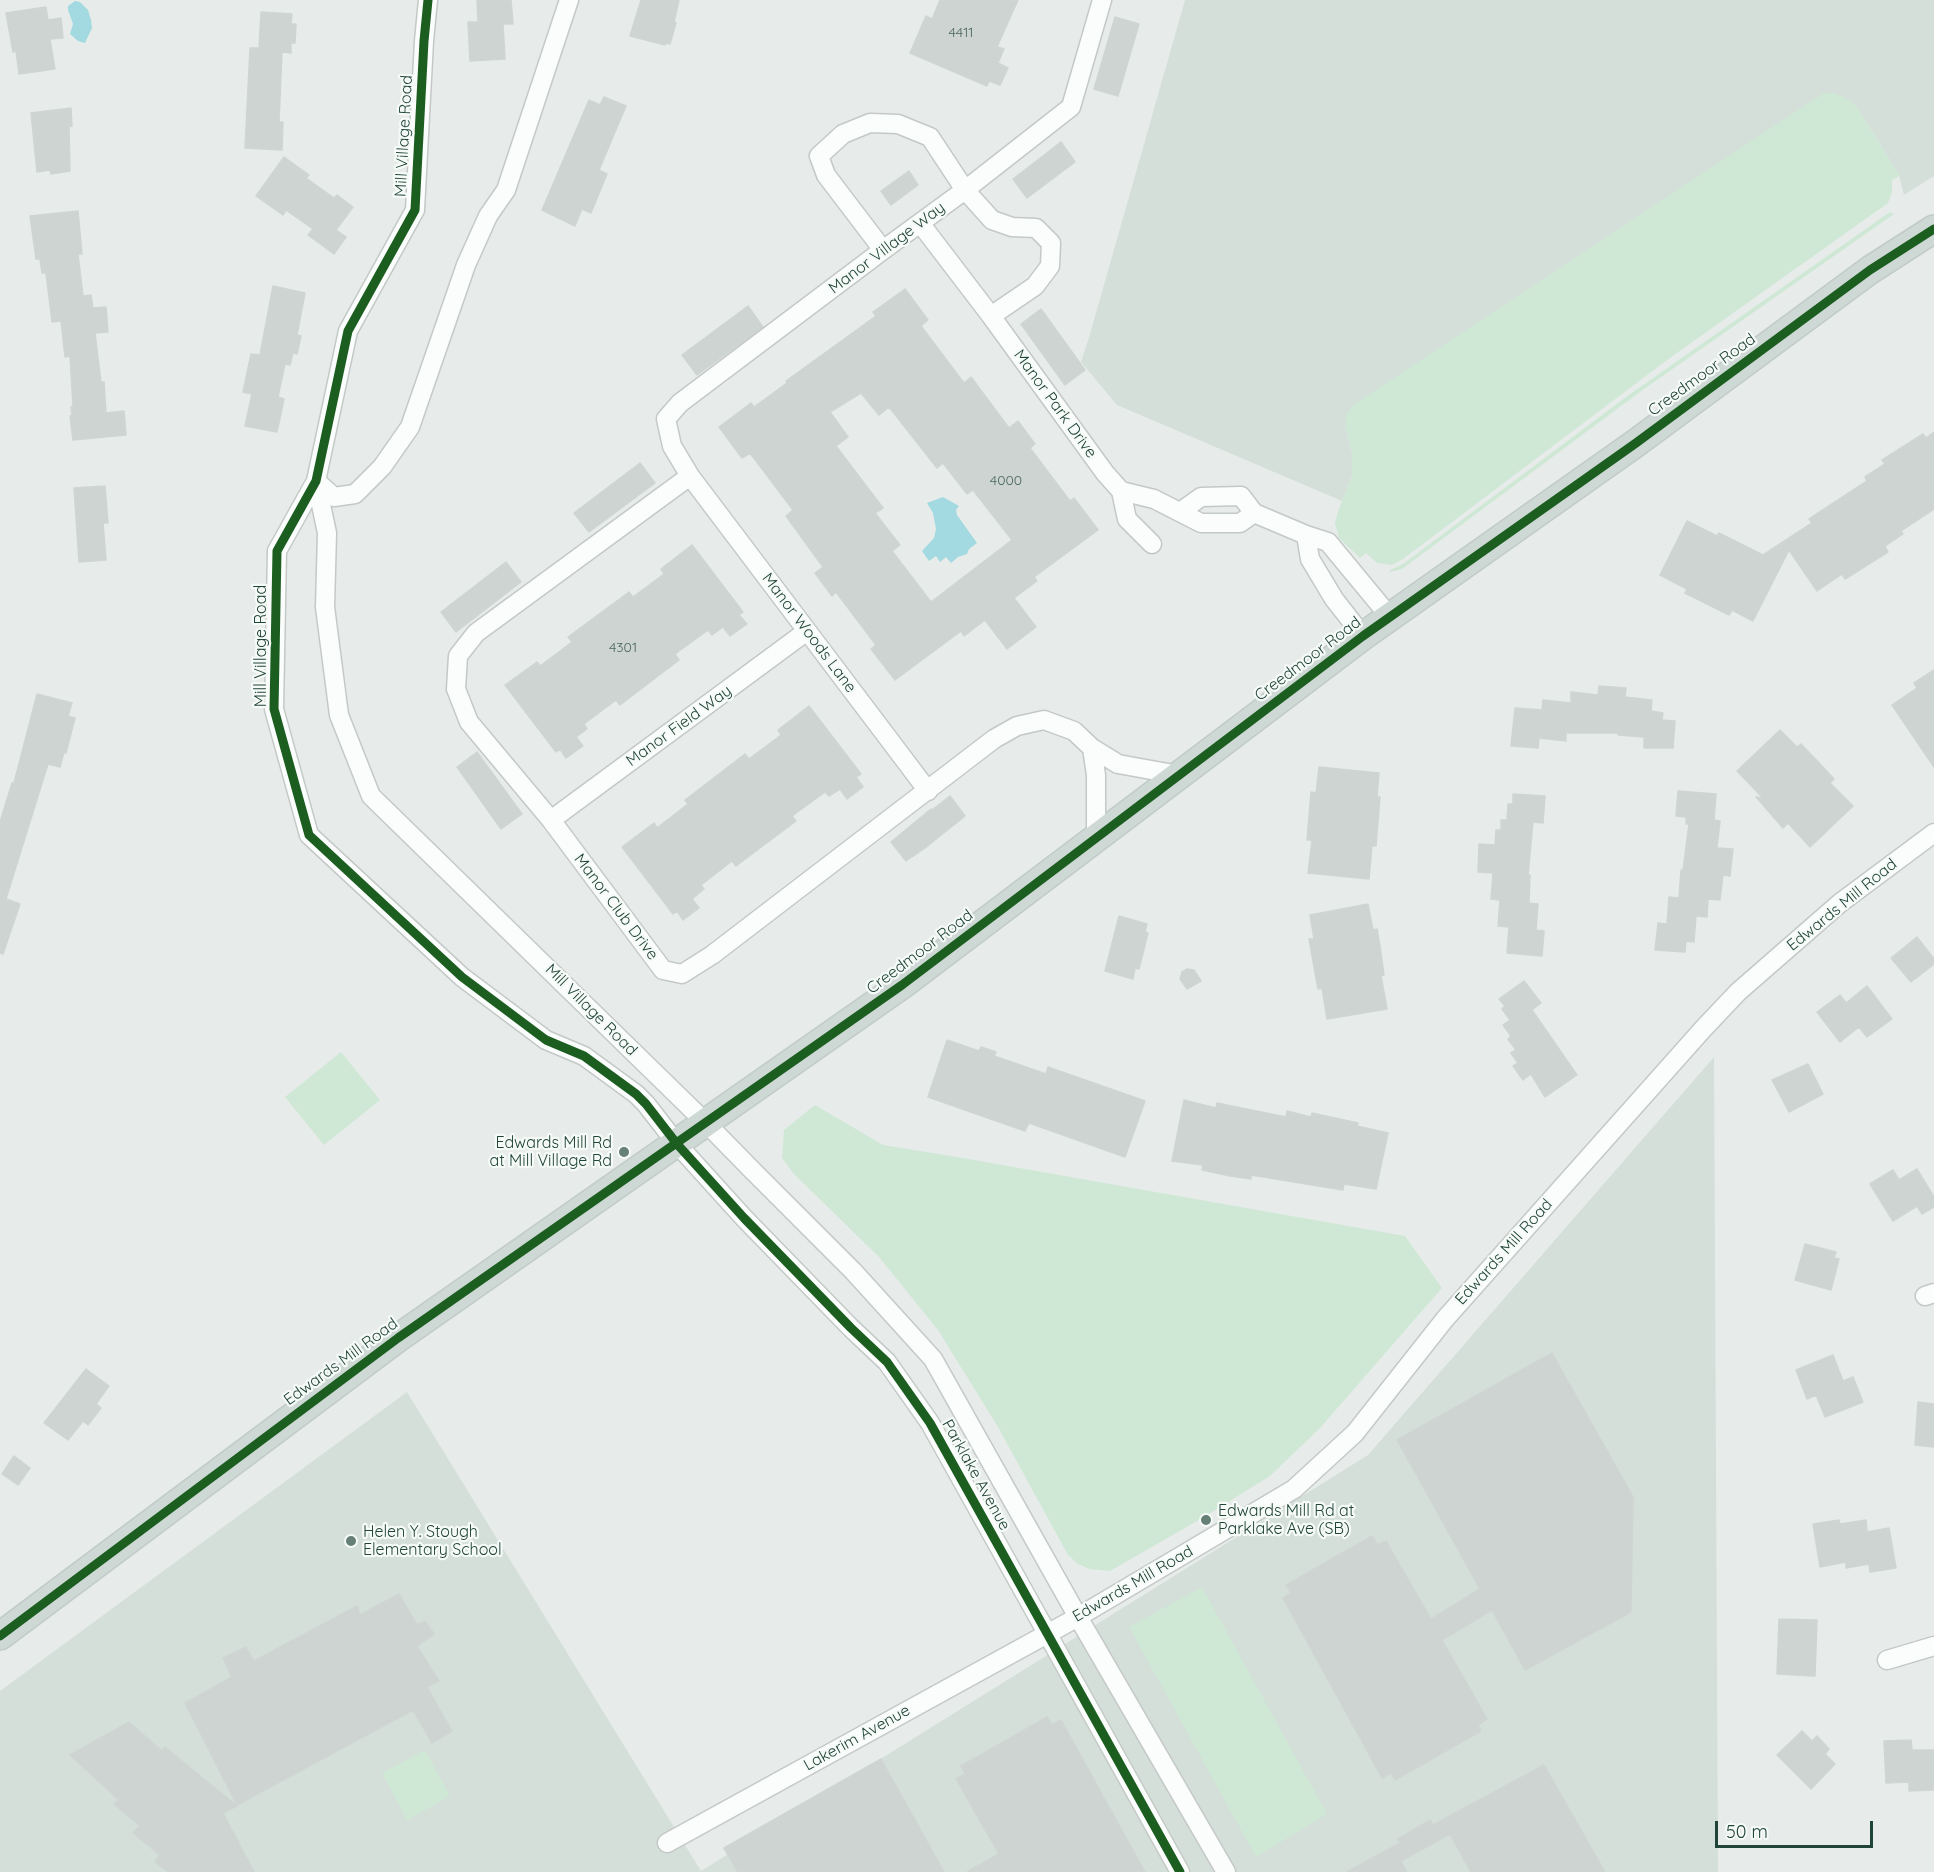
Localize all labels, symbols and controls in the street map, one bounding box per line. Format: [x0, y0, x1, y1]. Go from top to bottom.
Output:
house number: 4411 [948, 25, 974, 41]
street label: Mill Village Road [391, 74, 417, 198]
street label: Manor Village Way [825, 198, 949, 298]
street label: Creedmoor Road [1645, 330, 1759, 420]
street label: Manor Park Drive [1009, 346, 1101, 462]
house number: 4000 [990, 473, 1022, 489]
street label: Manor Woods Lane [758, 569, 860, 697]
street label: Mill Village Road [251, 585, 271, 707]
street label: Creedmoor Road [1251, 613, 1365, 705]
house number: 4301 [609, 640, 637, 656]
street label: Manor Field Way [623, 681, 735, 771]
street label: Manor Club Drive [570, 850, 662, 964]
street label: Edwards Mill Road [1783, 855, 1901, 955]
street label: Creedmoor Road [863, 906, 977, 998]
street label: Mill Village Road [541, 960, 641, 1060]
place label: Edwards Mill Rd at Mill Village Rd [490, 1133, 612, 1171]
marker: Edwards Mill Rd at Mill Village Rd [617, 1145, 631, 1159]
street label: Edwards Mill Road [1451, 1195, 1557, 1309]
street label: Edwards Mill Road [280, 1314, 402, 1410]
street label: Parklake Avenue [938, 1416, 1014, 1534]
place label: Edwards Mill Rd at Parklake Ave (SB) [1218, 1501, 1354, 1539]
marker: Edwards Mill Rd at Parklake Ave (SB) [1199, 1513, 1213, 1527]
place label: Helen Y. Stough Elementary School [363, 1522, 502, 1560]
marker: Helen Y. Stough Elementary School [344, 1534, 358, 1548]
street label: Edwards Mill Road [1069, 1542, 1197, 1626]
street label: Lakerim Avenue [800, 1701, 914, 1775]
scale bar [1718, 1809, 1876, 1847]
text: 50 m [1726, 1820, 1768, 1843]

